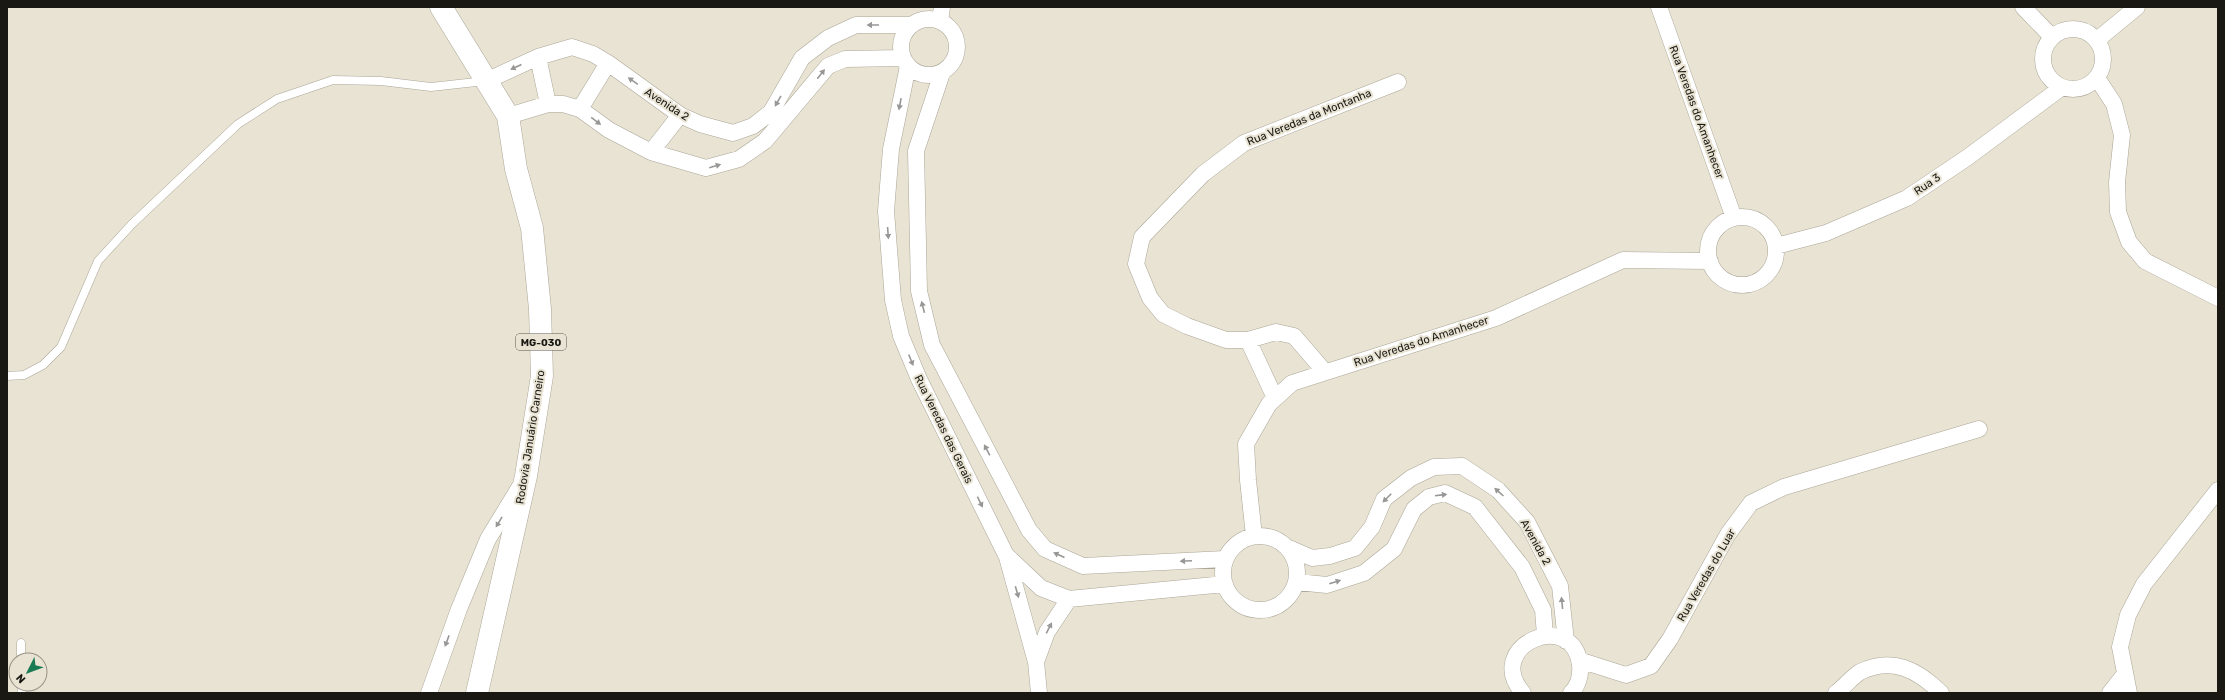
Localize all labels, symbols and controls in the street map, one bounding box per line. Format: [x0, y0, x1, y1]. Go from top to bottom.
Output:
one-way arrow [866, 22, 879, 28]
street label: Rua Veredas do Amanhecer [1666, 44, 1727, 181]
one-way arrow [510, 64, 521, 70]
one-way arrow [817, 69, 826, 80]
one-way arrow [627, 77, 638, 85]
street label: Avenida 2 [642, 85, 691, 124]
street label: Rua Veredas da Montanha [1245, 87, 1373, 148]
one-way arrow [775, 95, 781, 107]
one-way arrow [897, 98, 903, 110]
one-way arrow [591, 117, 602, 125]
one-way arrow [709, 163, 721, 169]
street label: Rua 3 [1912, 171, 1943, 198]
one-way arrow [885, 227, 892, 239]
one-way arrow [919, 301, 925, 313]
street label: Rua Veredas do Amanhecer [1352, 313, 1491, 369]
road number: MG-030 [516, 334, 566, 350]
one-way arrow [908, 354, 914, 365]
street label: Rodovia Januário Carneiro [513, 369, 547, 505]
street label: Rua Veredas das Gerais [912, 373, 976, 486]
one-way arrow [984, 445, 990, 456]
one-way arrow [1494, 487, 1504, 497]
one-way arrow [1434, 492, 1447, 498]
one-way arrow [1382, 493, 1392, 503]
one-way arrow [977, 496, 983, 508]
one-way arrow [495, 516, 502, 528]
street label: Avenida 2 [1518, 517, 1553, 567]
street label: Rua Veredas do Luar [1675, 526, 1739, 624]
one-way arrow [1053, 552, 1064, 558]
one-way arrow [1180, 557, 1192, 564]
one-way arrow [1330, 579, 1342, 585]
one-way arrow [1014, 587, 1020, 599]
one-way arrow [1559, 597, 1565, 609]
one-way arrow [1046, 623, 1052, 634]
one-way arrow [444, 635, 450, 647]
north arrow [8, 652, 48, 692]
text: N [13, 671, 28, 686]

